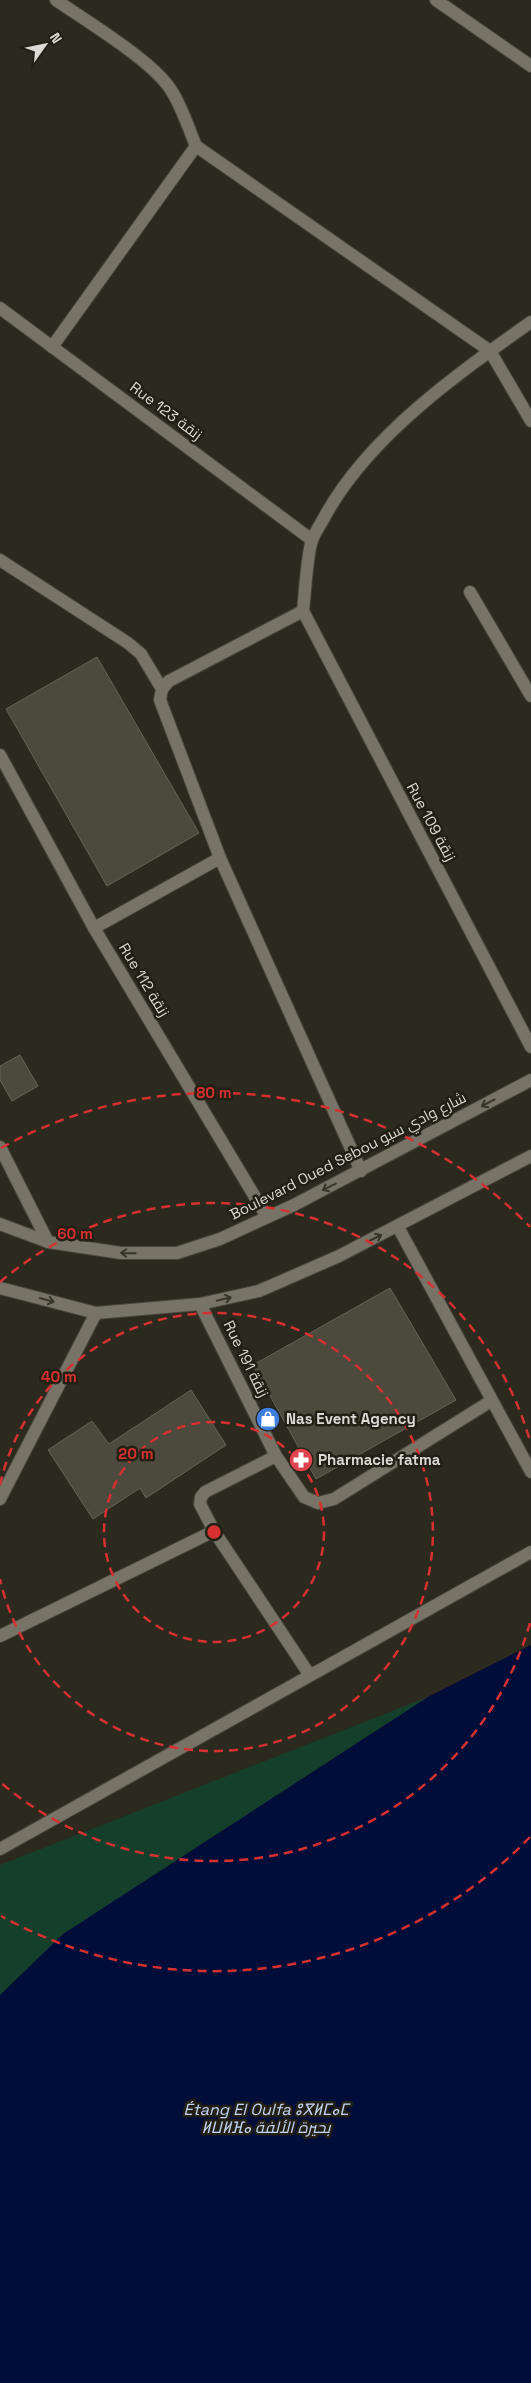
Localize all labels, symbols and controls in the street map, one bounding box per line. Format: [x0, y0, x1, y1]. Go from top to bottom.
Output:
north arrow [20, 20, 70, 70]
text: N [46, 29, 66, 47]
street label: Rue 123 زنقة [126, 377, 206, 444]
street label: Rue 109 زنقة [403, 779, 460, 864]
street label: Rue 112 زنقة [115, 939, 174, 1020]
text: 80 m [196, 1083, 232, 1102]
street label: Boulevard Oued Sebou شارع وادي سبو [226, 1087, 471, 1226]
one-way arrow [481, 1099, 496, 1108]
one-way arrow [322, 1183, 337, 1192]
text: 60 m [57, 1224, 93, 1243]
one-way arrow [367, 1233, 382, 1243]
one-way arrow [120, 1248, 136, 1258]
one-way arrow [216, 1294, 232, 1303]
one-way arrow [39, 1296, 55, 1305]
street label: Rue 191 زنقة [220, 1317, 273, 1400]
text: 40 m [41, 1367, 77, 1386]
shop icon: Nas Event Agency [255, 1406, 281, 1432]
place label: Nas Event Agency [286, 1409, 416, 1428]
text: 20 m [118, 1444, 154, 1463]
pharmacy icon: Pharmacie fatma [288, 1447, 314, 1473]
place label: Pharmacie fatma [318, 1450, 441, 1469]
centre of rings [205, 1523, 223, 1541]
water label: Étang El Oulfa ⵓⴳⵍⵎⴰⵎ ⵍⵡⵍⴼⴰ بحيرة الألفة [183, 2099, 351, 2138]

